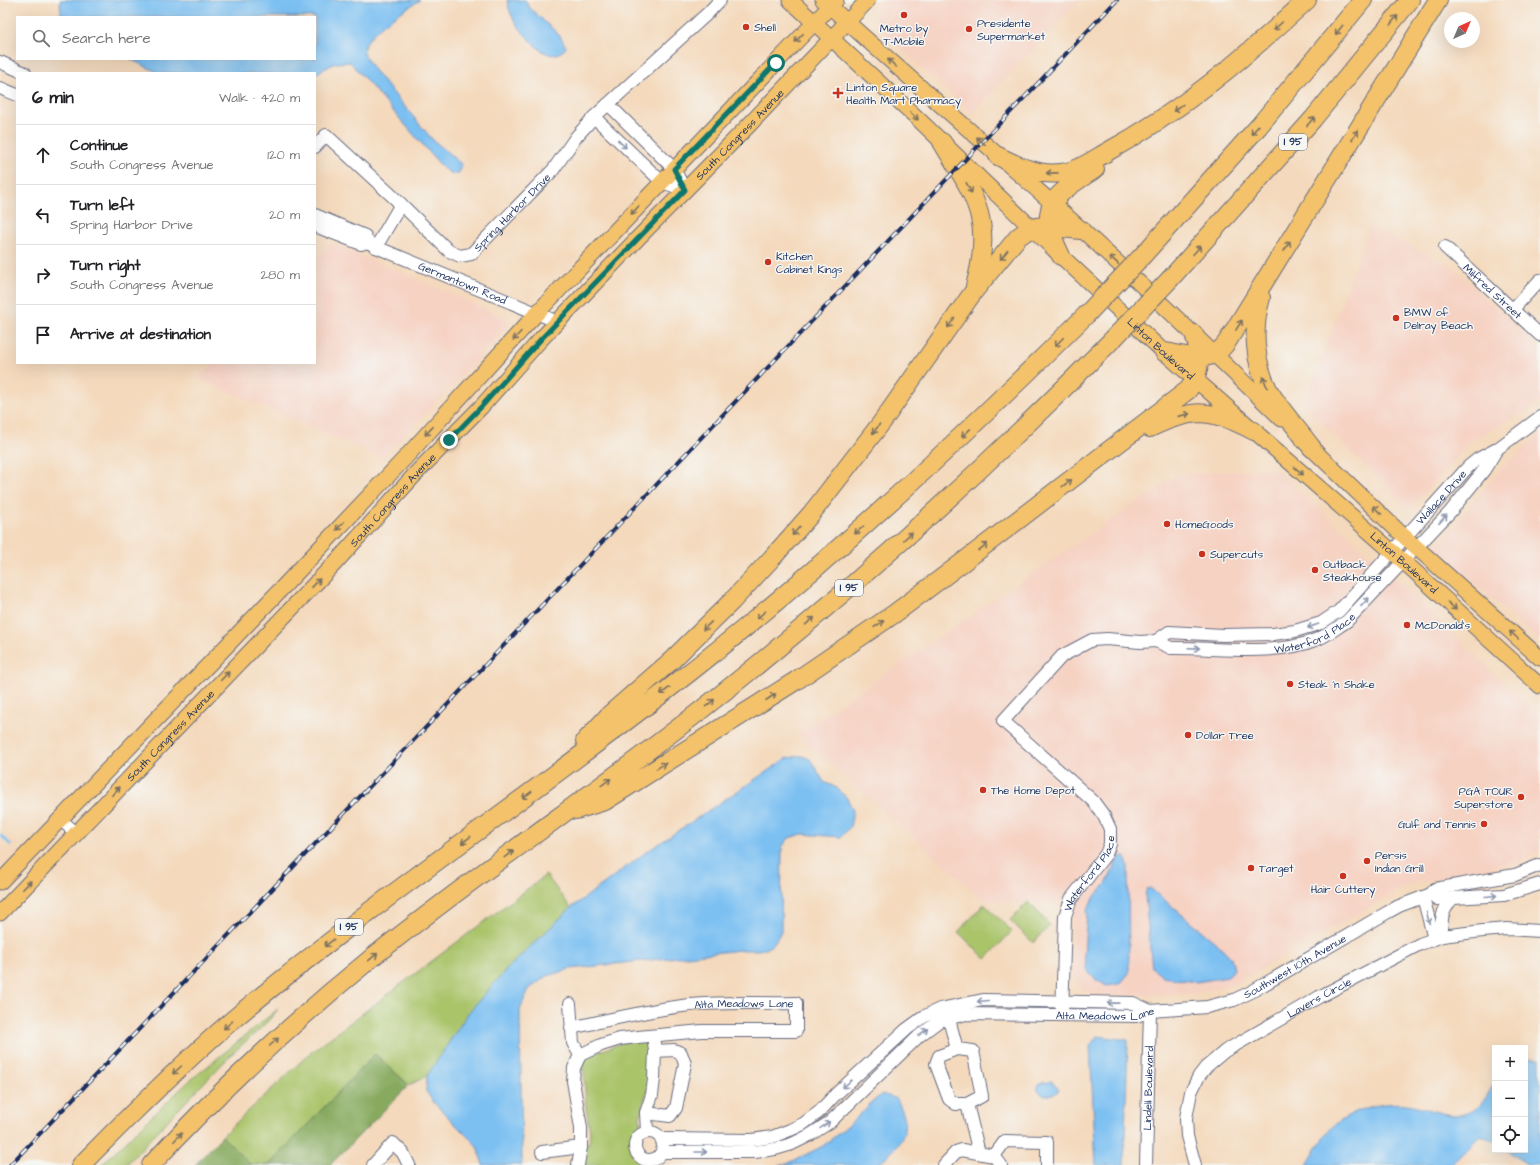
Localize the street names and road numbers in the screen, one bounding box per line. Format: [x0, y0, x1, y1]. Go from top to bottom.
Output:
street label: South Congress Avenue [692, 85, 787, 183]
road number: I 95 [1279, 134, 1307, 150]
street label: Spring Harbor Drive [470, 170, 554, 255]
street label: Germantown Road [416, 258, 509, 308]
street label: Milfred Street [1460, 260, 1526, 323]
street label: Linton Boulevard [1124, 314, 1198, 383]
street label: South Congress Avenue [346, 450, 439, 550]
street label: Wallace Drive [1413, 466, 1470, 528]
street label: Linton Boulevard [1367, 528, 1441, 597]
road number: I 95 [835, 580, 863, 596]
street label: Waterford Place [1273, 609, 1359, 657]
street label: South Congress Avenue [123, 686, 218, 784]
street label: Waterford Place [1060, 836, 1118, 913]
road number: I 95 [335, 919, 363, 935]
street label: Southwest 10th Avenue [1241, 931, 1349, 1002]
street label: Lavers Circle [1284, 974, 1354, 1021]
street label: Alta Meadows Lane [694, 995, 794, 1012]
street label: Alta Meadows Lane [1056, 1003, 1155, 1024]
street label: Lindell Boulevard [1139, 1045, 1157, 1131]

